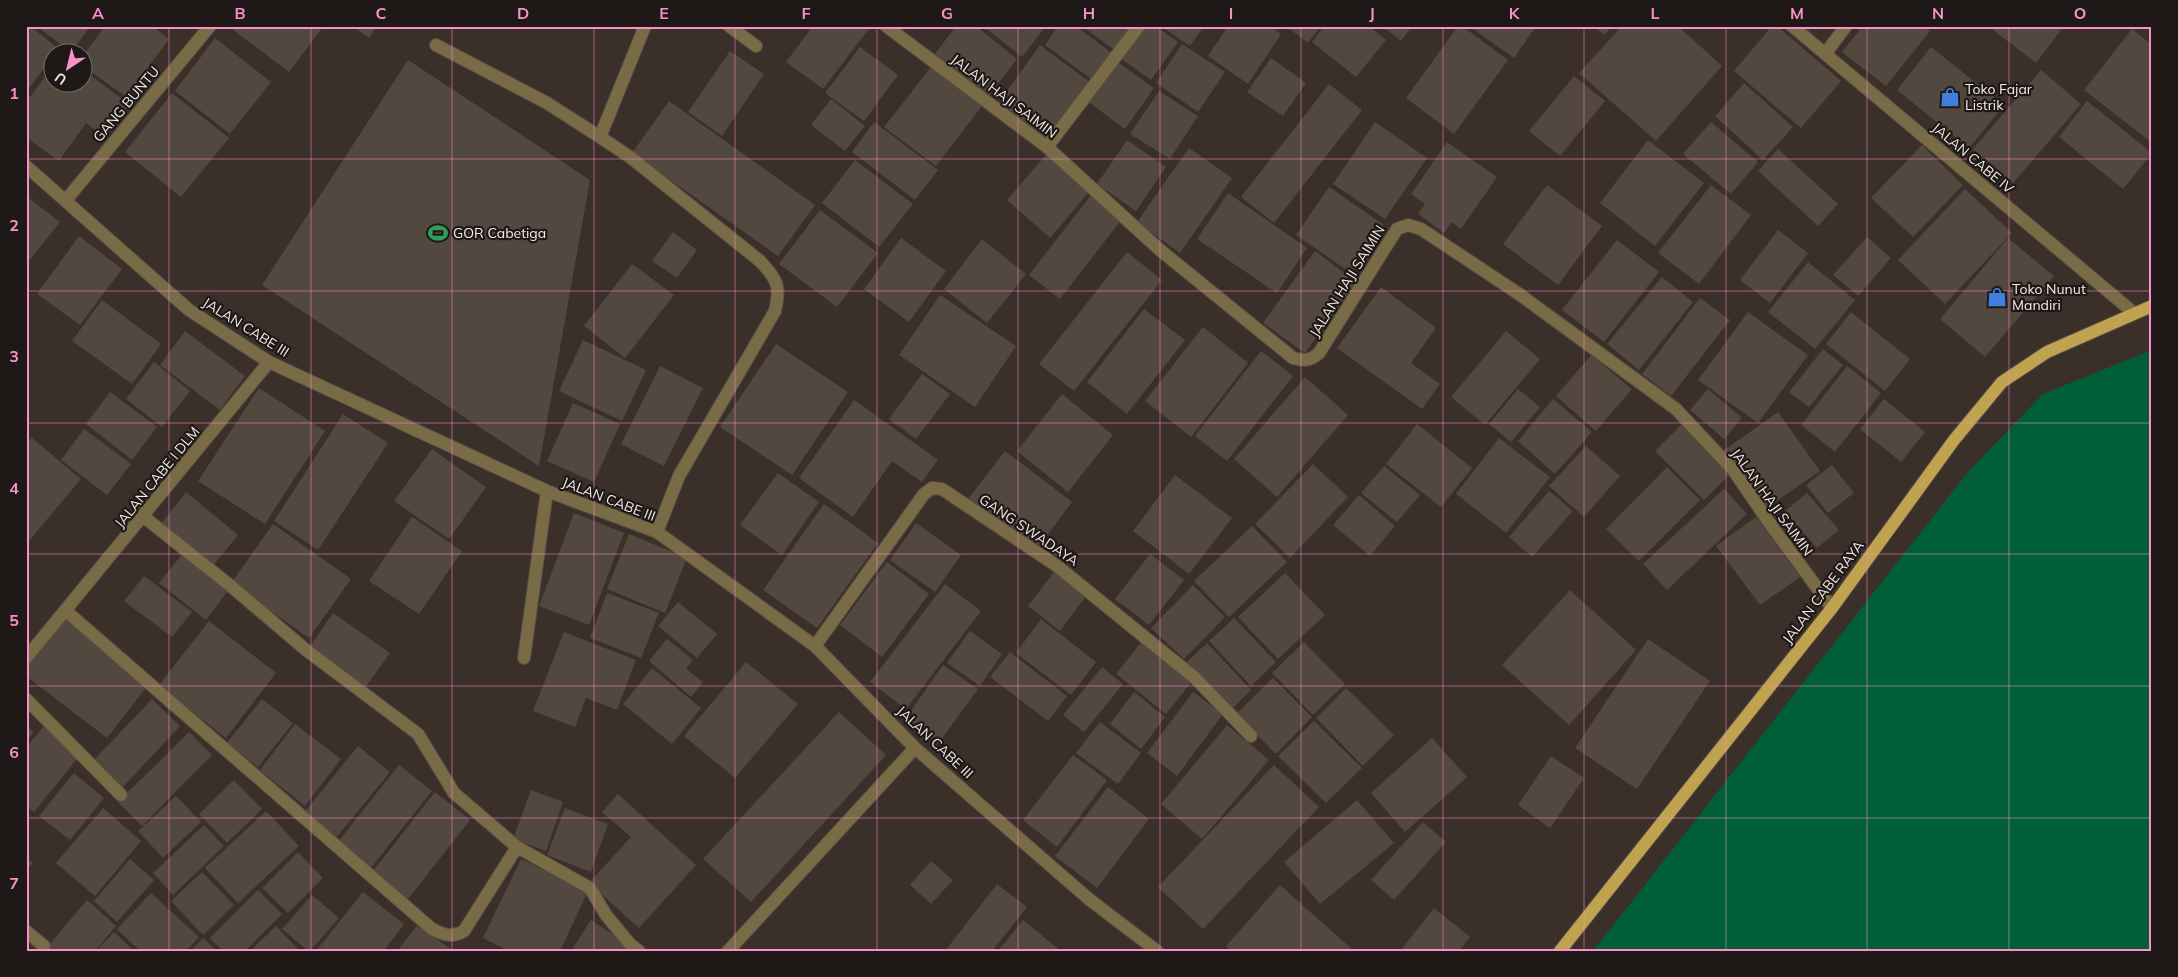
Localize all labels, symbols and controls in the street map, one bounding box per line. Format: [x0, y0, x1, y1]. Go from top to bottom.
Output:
text: A [92, 3, 104, 23]
text: B [234, 3, 246, 23]
text: C [376, 3, 387, 23]
text: D [517, 3, 529, 23]
text: E [659, 3, 669, 23]
text: F [801, 3, 811, 23]
text: G [941, 3, 953, 23]
text: H [1083, 3, 1095, 23]
text: I [1229, 3, 1233, 23]
text: J [1369, 3, 1375, 23]
text: K [1509, 3, 1521, 23]
text: L [1651, 3, 1660, 23]
text: M [1790, 3, 1804, 23]
text: N [1932, 3, 1944, 23]
text: O [2074, 3, 2086, 23]
north arrow [42, 42, 92, 92]
street label: JALAN HAJI SAIMIN [947, 50, 1061, 142]
street label: GANG BUNTU [89, 62, 163, 146]
text: U [51, 68, 70, 89]
place label: Toko Fajar Listrik [1965, 80, 2033, 114]
text: 1 [9, 83, 19, 103]
shop icon: Toko Fajar Listrik [1939, 86, 1961, 108]
street label: JALAN CABE IV [1928, 119, 2018, 198]
text: 2 [9, 215, 19, 235]
sports icon: GOR Cabetiga [427, 222, 449, 244]
street label: JALAN HAJI SAIMIN [1305, 222, 1389, 340]
place label: GOR Cabetiga [453, 224, 546, 242]
place label: Toko Nunut Mandiri [2012, 280, 2086, 314]
shop icon: Toko Nunut Mandiri [1986, 286, 2008, 308]
street label: JALAN CABE III [199, 293, 293, 361]
text: 3 [9, 346, 19, 366]
street label: JALAN CABE I DLM [111, 423, 203, 531]
street label: JALAN HAJI SAIMIN [1727, 445, 1817, 559]
street label: JALAN CABE III [560, 473, 658, 525]
text: 4 [9, 478, 19, 498]
street label: GANG SWADAYA [976, 490, 1083, 570]
street label: JALAN CABE RAYA [1778, 536, 1868, 647]
text: 5 [9, 610, 19, 630]
street label: JALAN CABE III [893, 702, 977, 782]
text: 6 [9, 742, 19, 762]
text: 7 [9, 873, 19, 893]

